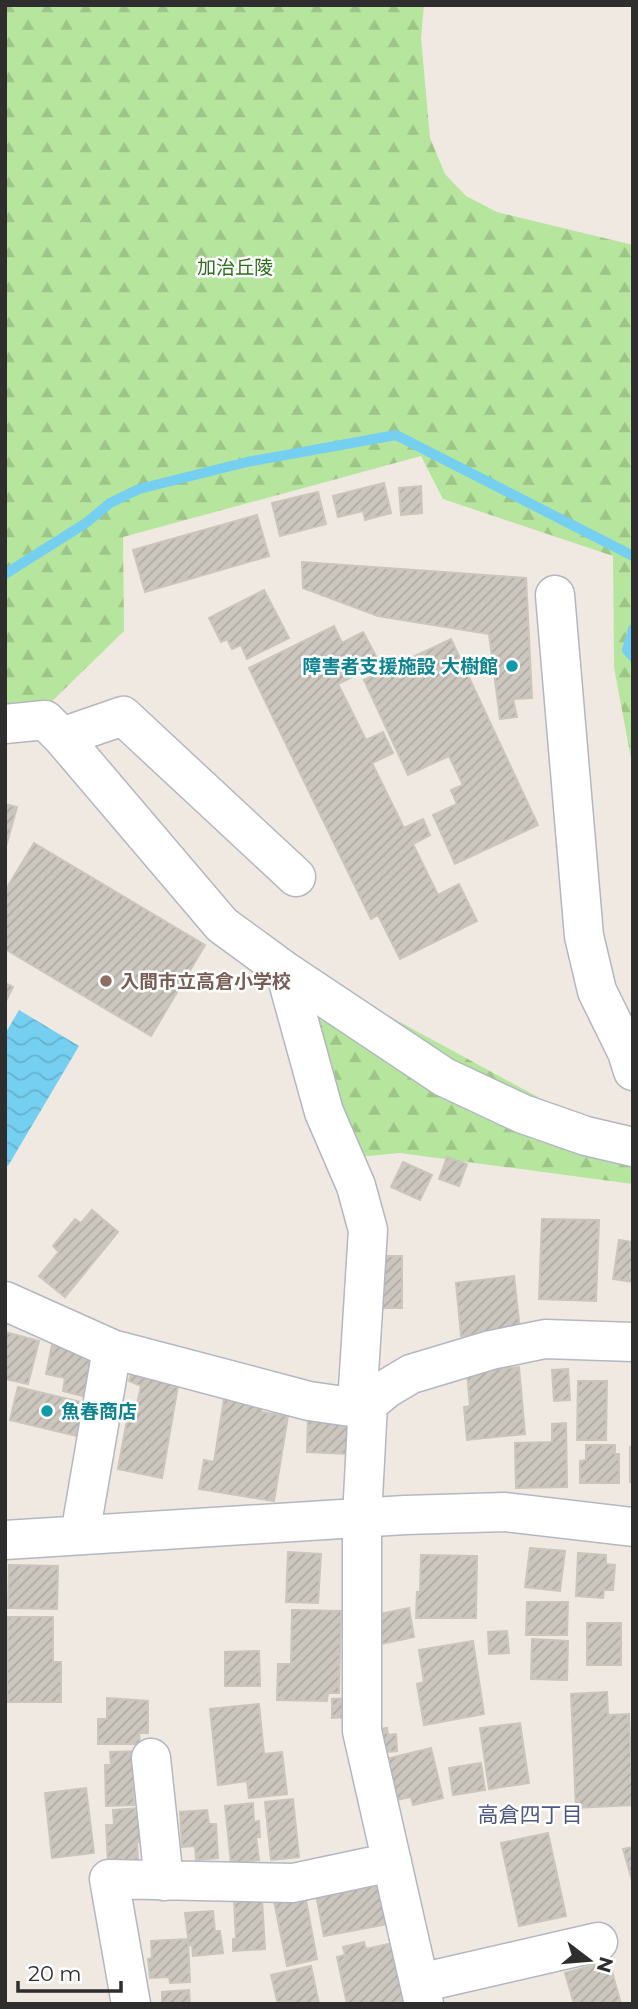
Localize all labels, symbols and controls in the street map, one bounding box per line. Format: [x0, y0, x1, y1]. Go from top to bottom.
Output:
park label: 加治丘陵 [197, 256, 273, 279]
place label: 障害者支援施設 大樹館 [303, 655, 498, 678]
marker: 障害者支援施設 大樹館 [504, 658, 520, 674]
place label: 入間市立高倉小学校 [120, 970, 291, 993]
marker: 入間市立高倉小学校 [98, 973, 114, 989]
place label: 魚春商店 [61, 1400, 137, 1423]
marker: 魚春商店 [39, 1403, 55, 1419]
district label: 高倉四丁目 [478, 1802, 583, 1827]
north arrow [554, 1925, 624, 1995]
scale bar [18, 1950, 121, 1994]
text: N [592, 1954, 618, 1975]
text: 20 m [28, 1961, 82, 1986]

